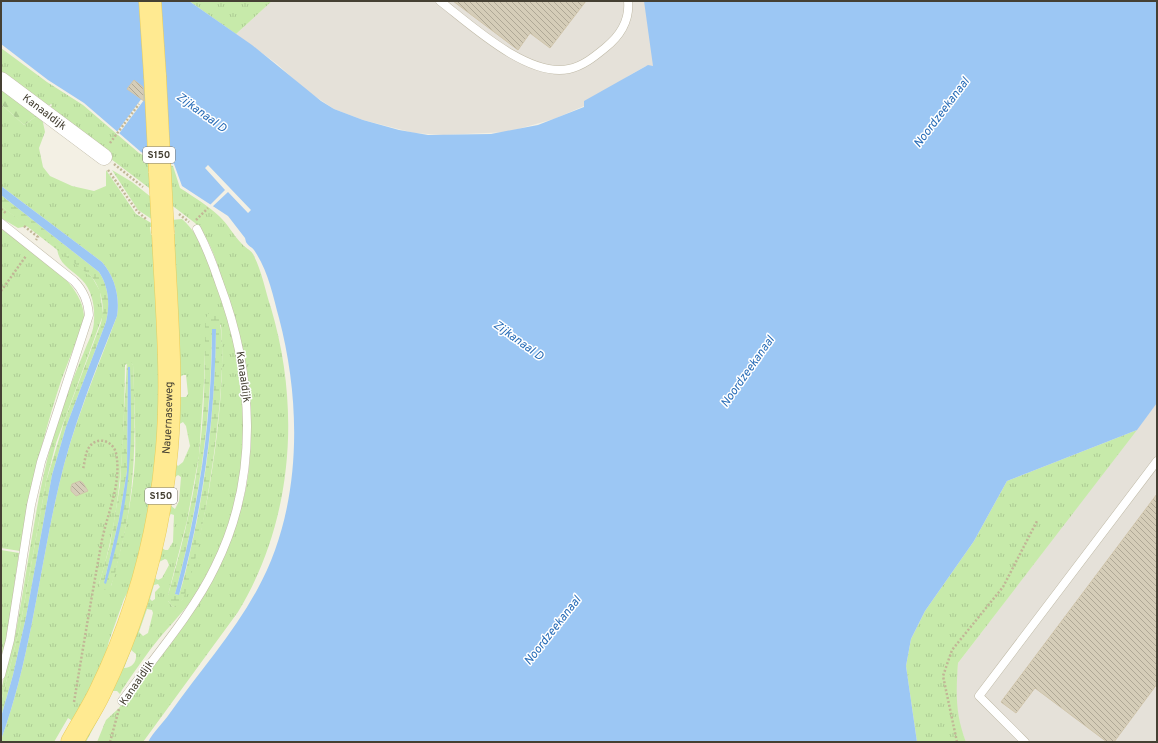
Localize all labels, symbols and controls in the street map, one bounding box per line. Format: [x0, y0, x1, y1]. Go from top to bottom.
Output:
water label: Noordzeekanaal [910, 74, 974, 151]
water label: Zijkanaal D [173, 89, 229, 137]
street label: Kanaaldijk [19, 91, 69, 134]
road number: S150 [143, 147, 175, 163]
water label: Zijkanaal D [490, 317, 546, 365]
water label: Noordzeekanaal [717, 332, 779, 411]
street label: Kanaaldijk [232, 350, 254, 404]
street label: Nauernaseweg [160, 381, 176, 455]
road number: S150 [145, 488, 177, 504]
water label: Noordzeekanaal [521, 592, 586, 669]
street label: Kanaaldijk [117, 658, 157, 708]

